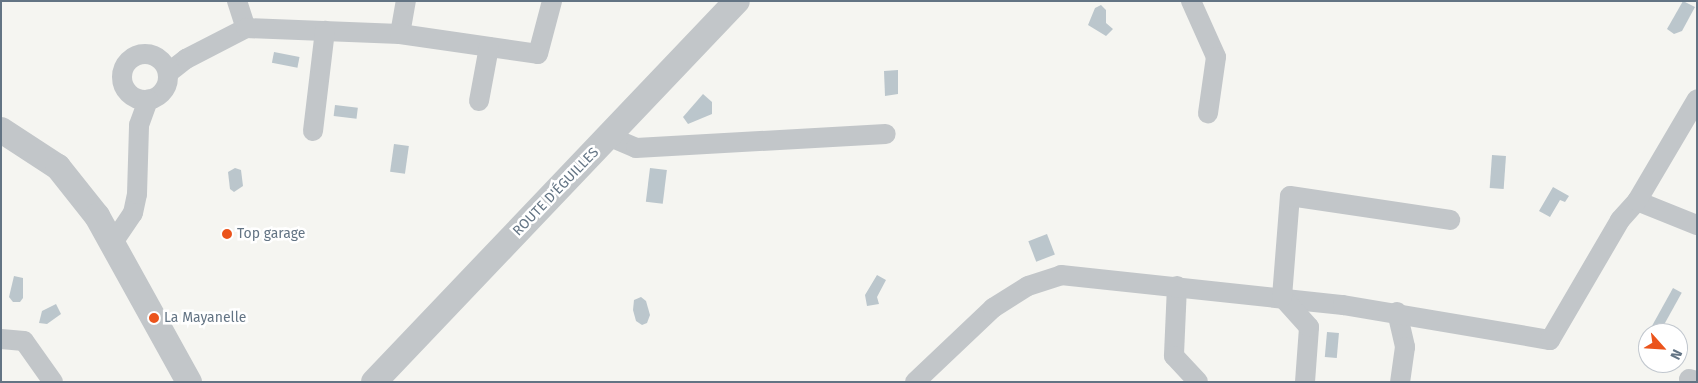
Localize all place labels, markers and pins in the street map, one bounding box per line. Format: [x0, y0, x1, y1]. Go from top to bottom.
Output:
place label: Top garage [237, 226, 305, 242]
marker: Top garage [221, 228, 233, 240]
place label: La Mayanelle [164, 310, 246, 326]
marker: La Mayanelle [148, 312, 160, 324]

